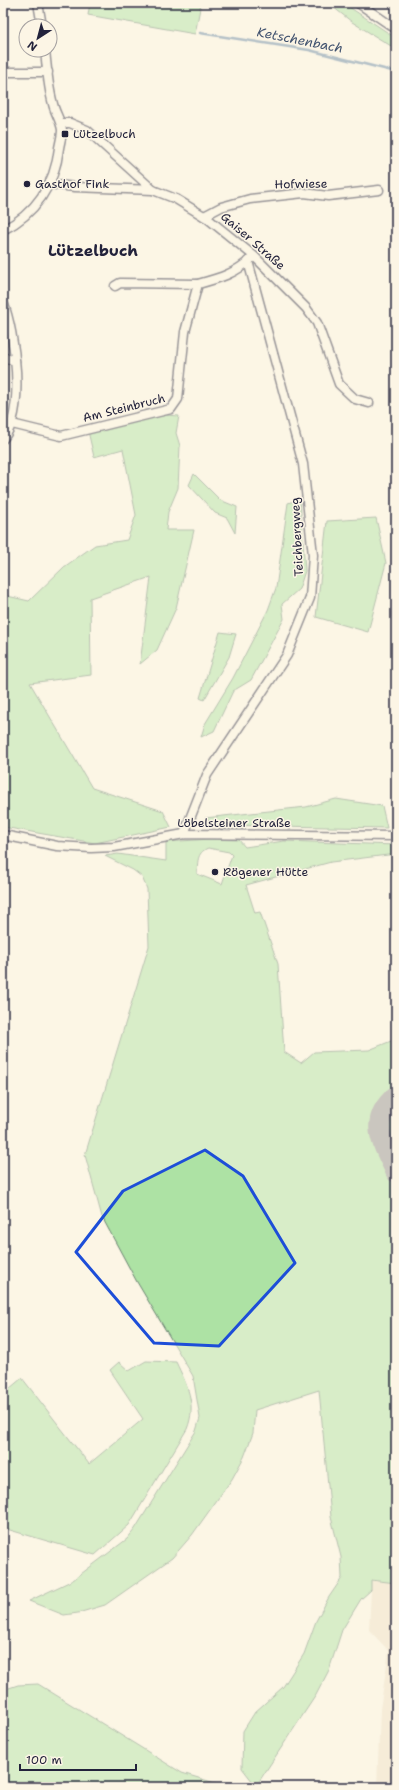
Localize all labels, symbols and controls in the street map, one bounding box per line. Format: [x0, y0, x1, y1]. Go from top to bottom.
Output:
north arrow [18, 18, 58, 58]
water label: Ketschenbach [256, 23, 344, 57]
text: N [24, 37, 40, 54]
place label: Lützelbuch [73, 126, 136, 142]
marker: Lützelbuch [60, 129, 70, 139]
place label: Gasthof Fink [35, 176, 109, 192]
street label: Hofwiese [274, 176, 328, 192]
marker: Gasthof Fink [22, 179, 32, 189]
street label: Gaiser Straße [217, 209, 289, 274]
district label: Lützelbuch [48, 240, 138, 261]
street label: Am Steinbruch [81, 390, 167, 426]
street label: Teichbergweg [287, 497, 307, 577]
street label: Löbelsteiner Straße [177, 815, 291, 831]
place label: Rögener Hütte [223, 864, 308, 880]
marker: Rögener Hütte [210, 867, 220, 877]
scale bar [20, 1746, 136, 1772]
text: 100 m [26, 1752, 62, 1768]

